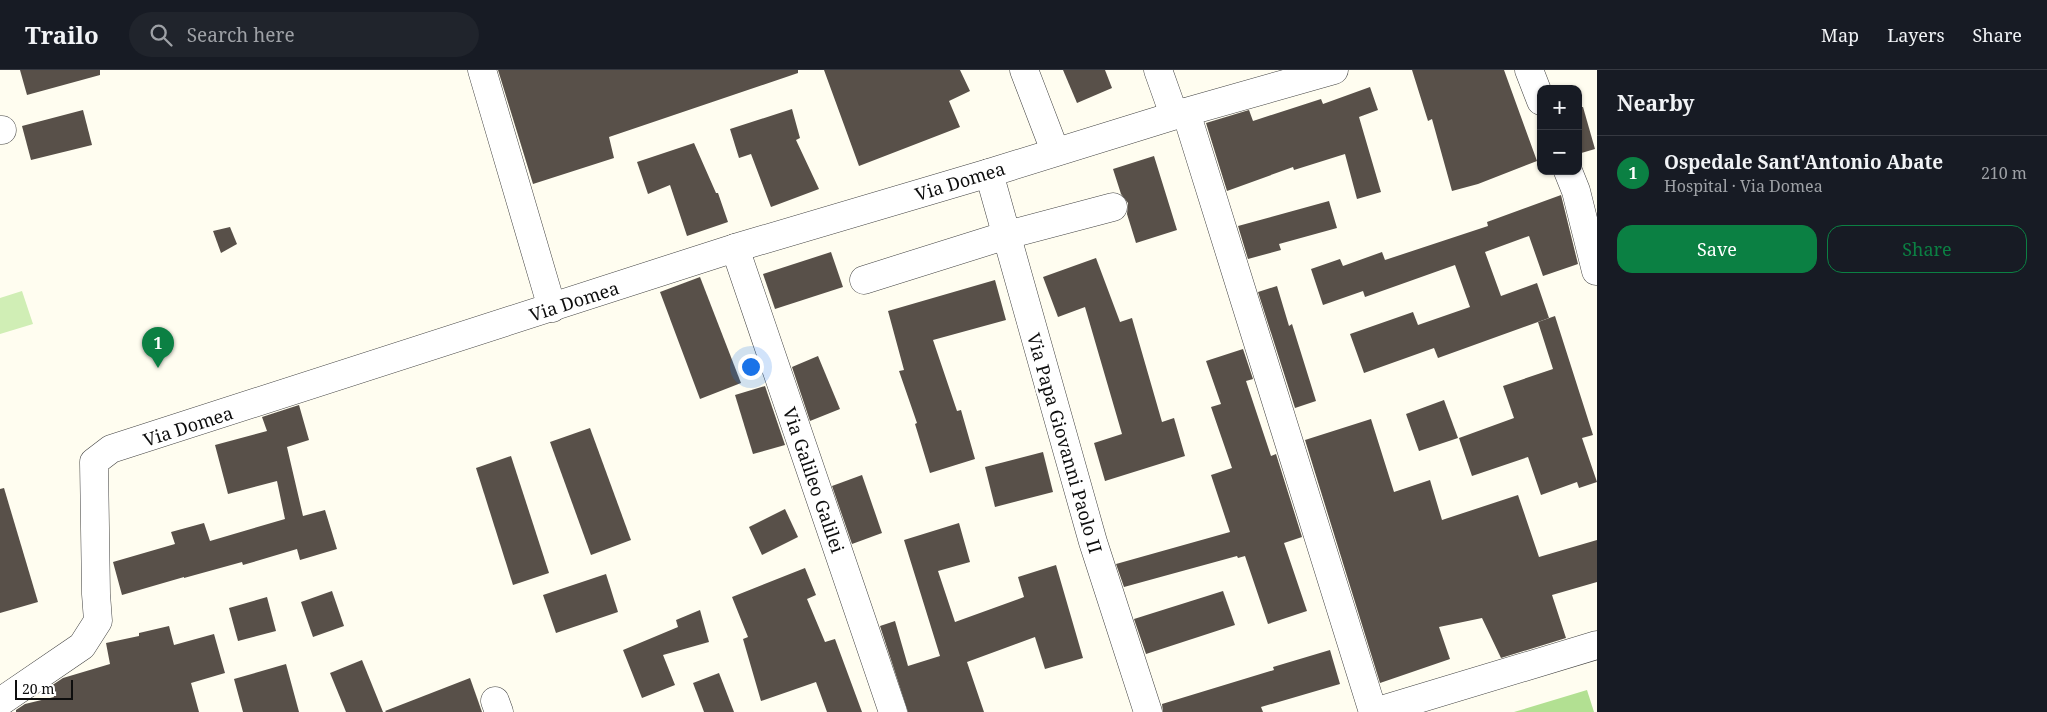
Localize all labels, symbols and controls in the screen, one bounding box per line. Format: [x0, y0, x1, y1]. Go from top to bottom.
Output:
search box [129, 12, 479, 57]
text: Trailo [25, 18, 99, 51]
icon: search [147, 21, 175, 49]
text: Search here [187, 22, 295, 48]
text: Map [1821, 23, 1859, 47]
text: Layers [1887, 23, 1945, 47]
text: Share [1973, 23, 2022, 47]
map controls [1537, 85, 1582, 175]
button: + [1537, 85, 1582, 130]
text: Nearby [1617, 89, 1695, 117]
button: − [1537, 130, 1582, 175]
text: Ospedale Sant'Antonio Abate [1664, 149, 1943, 175]
street label: Via Domea [912, 156, 1008, 206]
text: 1 [1628, 162, 1638, 184]
text: 210 m [1981, 162, 2027, 184]
text: Hospital · Via Domea [1664, 175, 1823, 197]
button: Save [1617, 225, 1817, 273]
button: Share [1827, 225, 2027, 273]
street label: Via Domea [526, 275, 622, 327]
pin: 1 [142, 327, 174, 368]
street label: Via Papa Giovanni Paolo II [1022, 330, 1108, 556]
your location [738, 354, 764, 380]
street label: Via Domea [140, 400, 236, 452]
street label: Via Galileo Galilei [778, 404, 850, 556]
scale bar [15, 677, 72, 700]
text: 20 m [22, 679, 55, 698]

